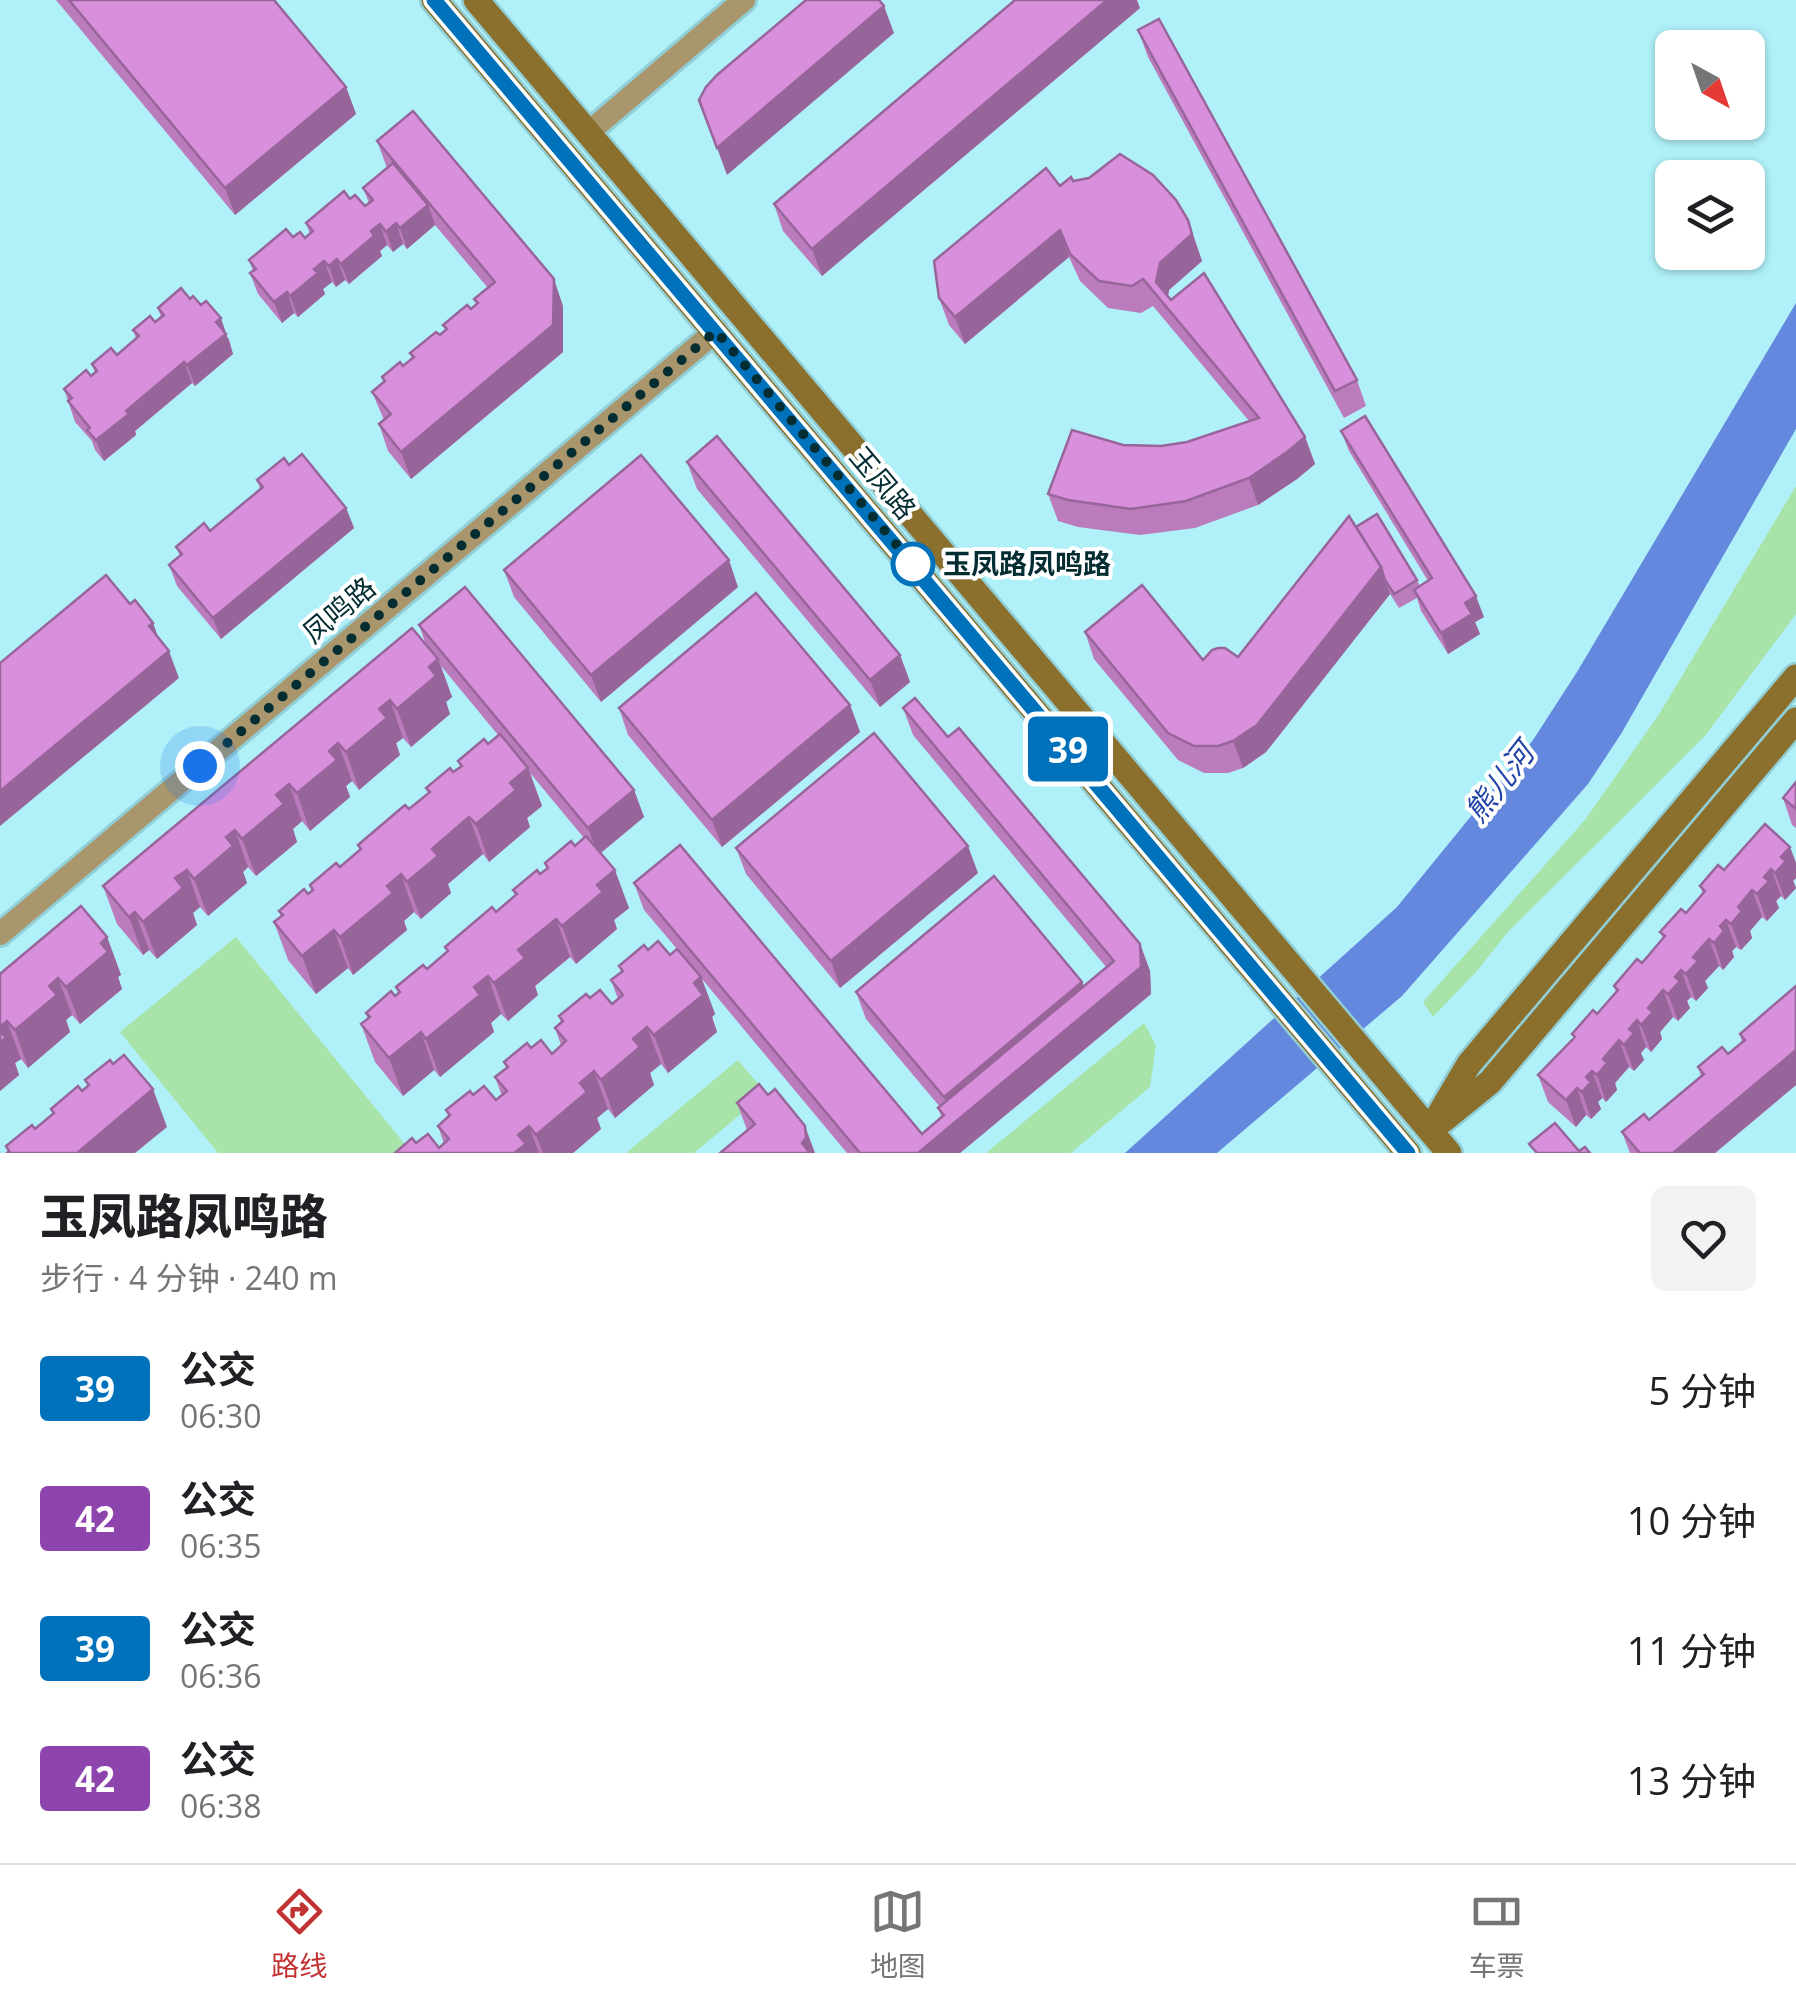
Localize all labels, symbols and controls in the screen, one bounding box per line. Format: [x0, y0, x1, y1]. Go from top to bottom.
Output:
north arrow [1655, 30, 1765, 140]
map controls [1655, 30, 1765, 270]
button: layers [1655, 160, 1765, 270]
street label: 玉凤路 [842, 438, 925, 527]
marker: 玉凤路凤鸣路 [892, 543, 934, 585]
place label: 玉凤路凤鸣路 [943, 544, 1111, 582]
street label: 凤鸣路 [294, 568, 383, 651]
line badge: 39 [1023, 716, 1113, 782]
text: 39 [1048, 726, 1088, 773]
water label: 熊儿河 [1455, 730, 1546, 830]
your location [175, 741, 225, 791]
text: 玉凤路凤鸣路 [40, 1183, 328, 1248]
button: heart [1651, 1186, 1756, 1291]
text: 步行 · 4 分钟 · 240 m [40, 1256, 338, 1299]
text: 公交 [180, 1342, 256, 1394]
text: 5 分钟 [1648, 1364, 1756, 1416]
text: 39 [75, 1365, 115, 1412]
text: 06:30 [180, 1394, 262, 1437]
text: 公交 [180, 1472, 256, 1524]
text: 10 分钟 [1627, 1494, 1756, 1546]
text: 42 [75, 1495, 115, 1542]
text: 06:35 [180, 1524, 262, 1567]
text: 公交 [180, 1602, 256, 1654]
text: 11 分钟 [1627, 1624, 1756, 1676]
text: 39 [75, 1625, 115, 1672]
text: 06:36 [180, 1654, 262, 1697]
text: 公交 [180, 1732, 256, 1784]
text: 13 分钟 [1627, 1754, 1756, 1806]
text: 42 [75, 1755, 115, 1802]
text: 06:38 [180, 1784, 262, 1827]
tab: 路线 [271, 1884, 327, 1984]
tab: 地图 [870, 1884, 926, 1984]
tab: 车票 [1469, 1884, 1525, 1984]

